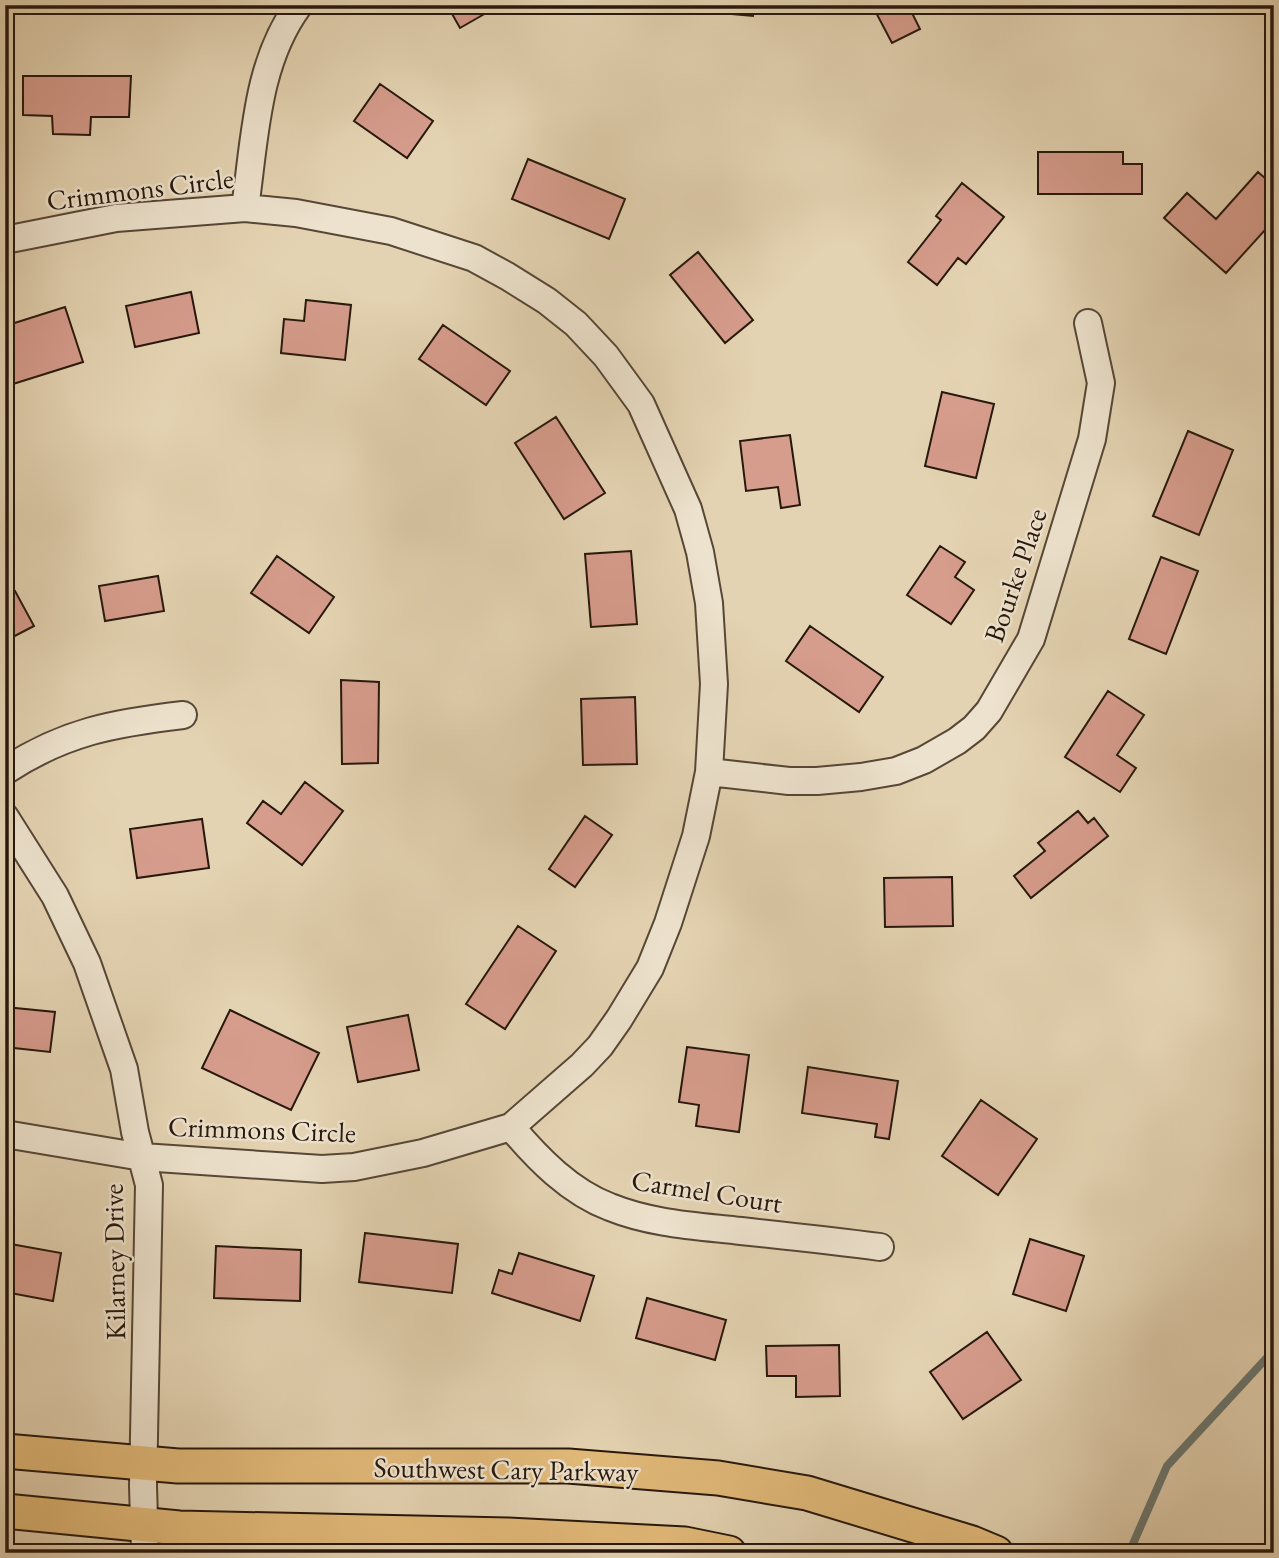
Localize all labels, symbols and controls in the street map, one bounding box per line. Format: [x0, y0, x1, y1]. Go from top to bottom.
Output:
street label: Crimmons Circle [44, 160, 236, 218]
street label: Bourke Place [975, 503, 1055, 647]
street label: Crimmons Circle [167, 1108, 357, 1150]
street label: Carmel Court [629, 1161, 785, 1221]
street label: Kilarney Drive [95, 1183, 133, 1341]
street label: Southwest Cary Parkway [373, 1449, 639, 1489]

